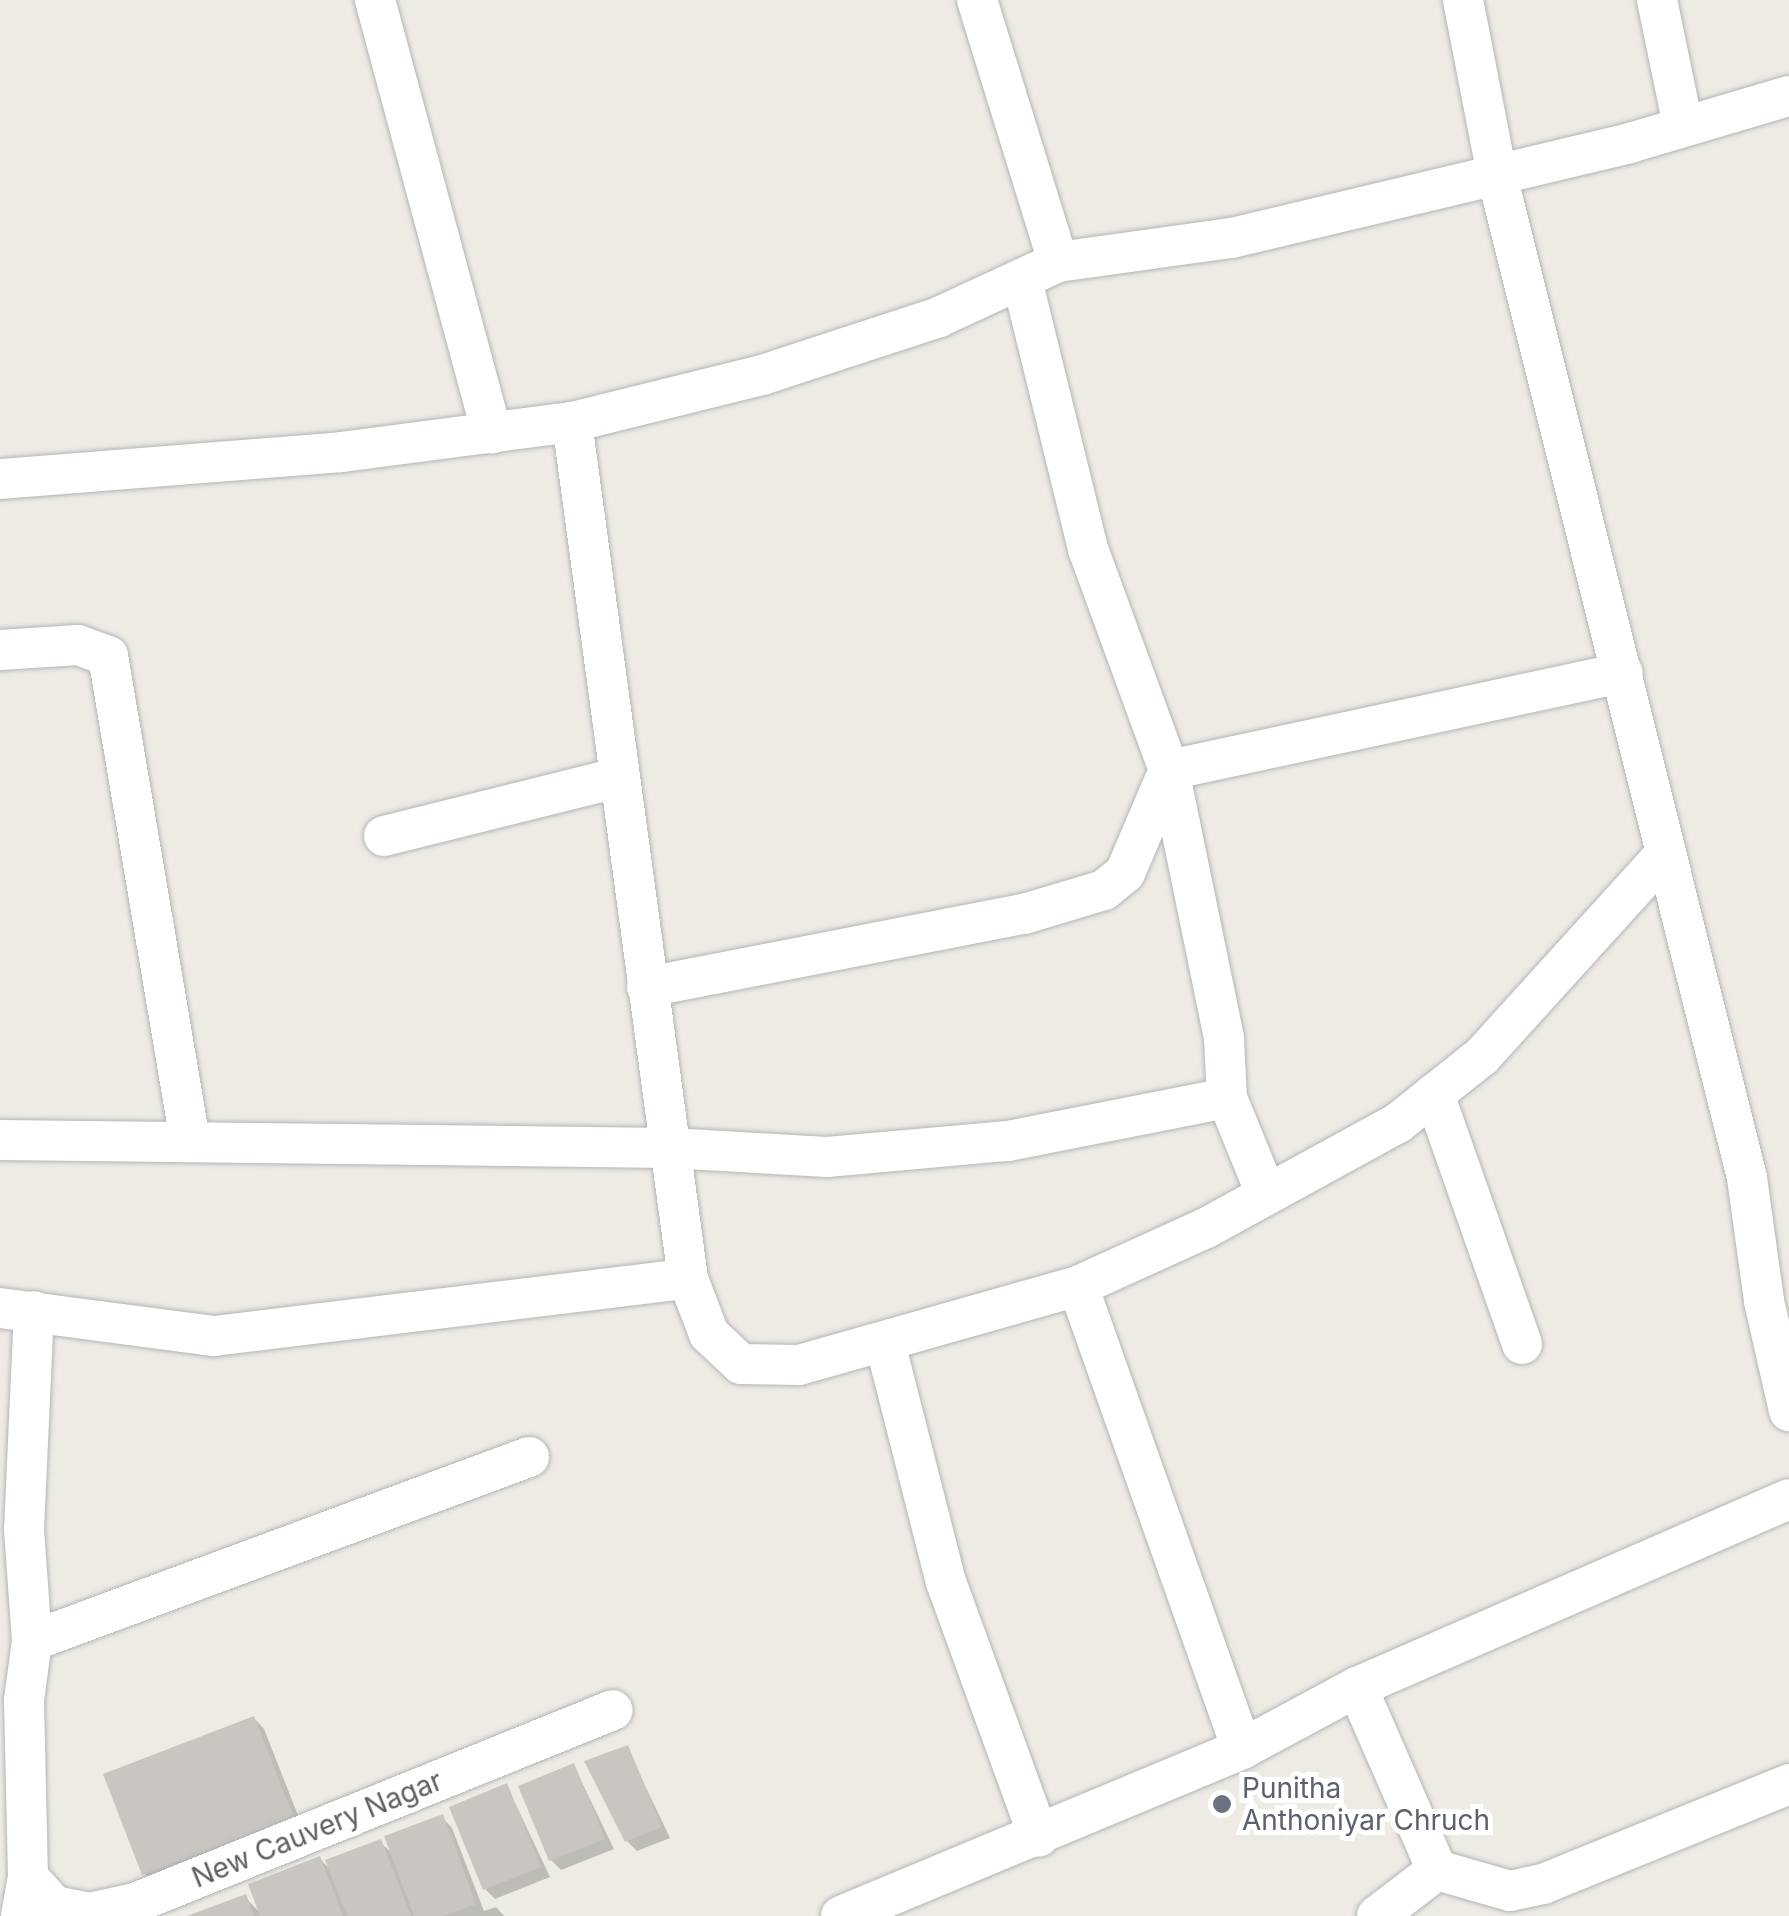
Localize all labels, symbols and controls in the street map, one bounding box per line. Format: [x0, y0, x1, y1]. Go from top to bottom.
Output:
street label: New Cauvery Nagar [187, 1763, 447, 1895]
place label: Punitha Anthoniyar Chruch [1242, 1771, 1490, 1837]
marker: Punitha Anthoniyar Chruch [1211, 1793, 1233, 1815]

